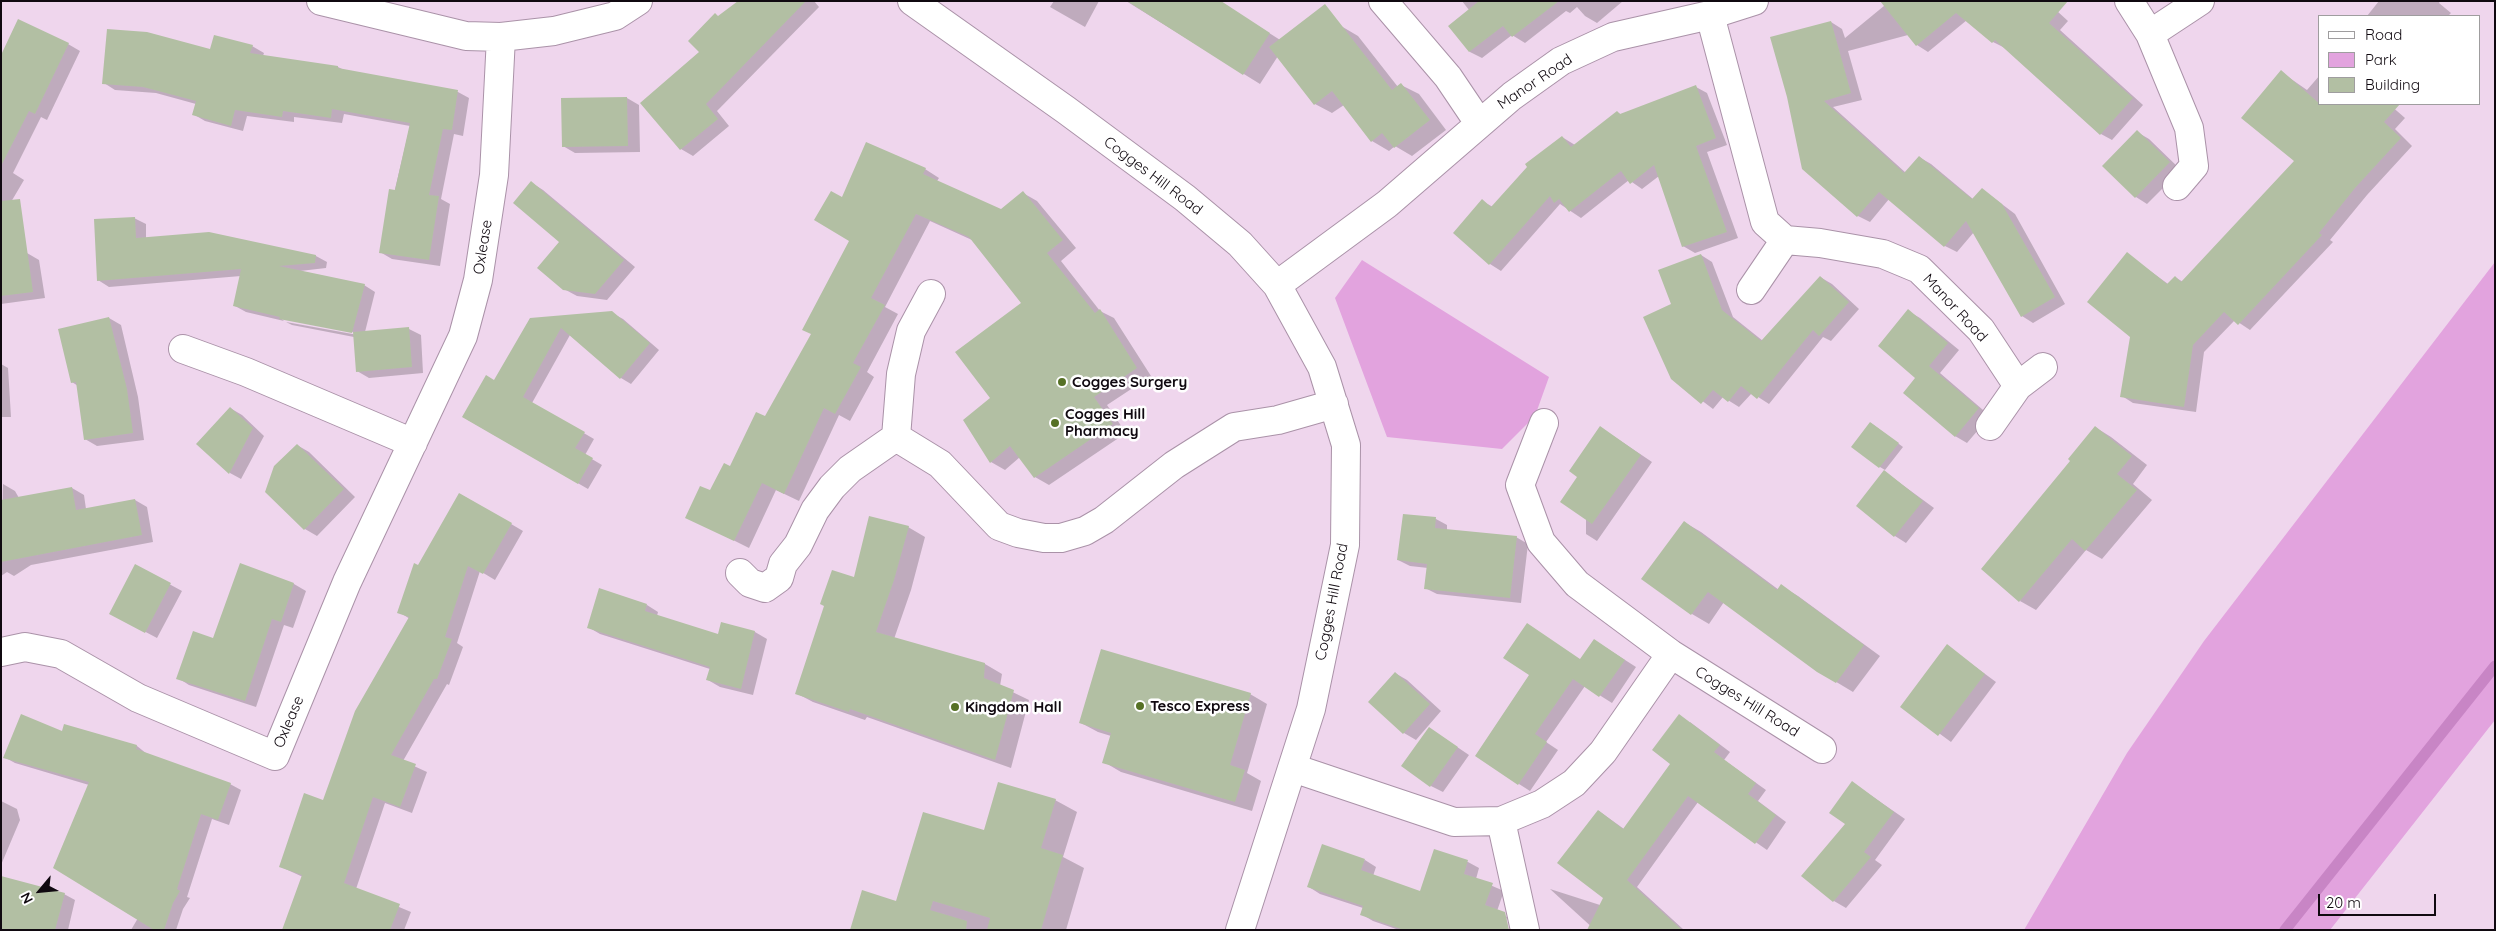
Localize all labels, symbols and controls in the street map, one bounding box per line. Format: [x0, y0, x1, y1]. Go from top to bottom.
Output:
legend [2318, 15, 2481, 105]
text: Road [2365, 25, 2402, 44]
street label: Manor Road [1494, 50, 1576, 114]
text: Park [2365, 50, 2397, 69]
text: Building [2365, 75, 2420, 94]
street label: Cogges Hill Road [1100, 133, 1206, 219]
street label: Oxlease [470, 218, 496, 276]
street label: Manor Road [1919, 270, 1991, 346]
place label: Cogges Surgery [1072, 373, 1187, 391]
marker: Cogges Surgery [1056, 376, 1068, 388]
place label: Cogges Hill Pharmacy [1065, 405, 1145, 440]
marker: Cogges Hill Pharmacy [1049, 417, 1061, 429]
street label: Cogges Hill Road [1312, 542, 1352, 662]
street label: Cogges Hill Road [1692, 663, 1802, 741]
street label: Oxlease [270, 693, 308, 751]
place label: Tesco Express [1150, 697, 1250, 715]
place label: Kingdom Hall [965, 698, 1062, 716]
marker: Tesco Express [1134, 700, 1146, 712]
marker: Kingdom Hall [949, 701, 961, 713]
north arrow [15, 866, 65, 916]
scale bar [2321, 884, 2438, 916]
text: N [16, 889, 37, 907]
text: 20 m [2326, 893, 2361, 912]

